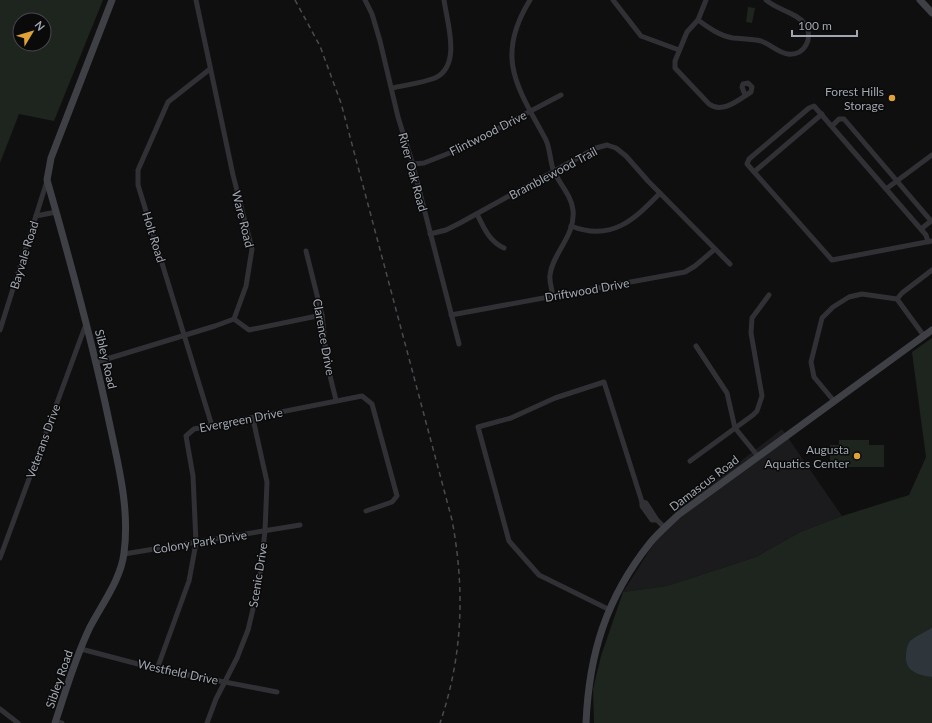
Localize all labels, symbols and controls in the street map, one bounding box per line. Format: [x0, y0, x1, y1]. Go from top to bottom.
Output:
north arrow [12, 12, 52, 52]
scale bar [792, 12, 857, 38]
text: N [33, 18, 48, 33]
text: 100 m [798, 18, 832, 33]
place label: Forest Hills Storage [825, 84, 884, 113]
marker: Forest Hills Storage [887, 93, 897, 103]
street label: Flintwood Drive [447, 107, 529, 159]
street label: River Oak Road [395, 131, 431, 213]
street label: Bramblewood Trail [506, 143, 600, 203]
street label: Ware Road [229, 189, 257, 249]
street label: Holt Road [139, 210, 169, 264]
street label: Bayvale Road [7, 219, 41, 291]
street label: Driftwood Drive [543, 275, 631, 305]
street label: Clarence Drive [310, 297, 338, 377]
street label: Sibley Road [92, 328, 120, 390]
street label: Veterans Drive [23, 402, 63, 480]
street label: Evergreen Drive [198, 405, 284, 435]
place label: Augusta Aquatics Center [765, 442, 850, 471]
marker: Augusta Aquatics Center [852, 451, 862, 461]
street label: Damascus Road [666, 452, 742, 514]
street label: Colony Park Drive [152, 527, 248, 557]
street label: Scenic Drive [245, 542, 271, 608]
street label: Sibley Road [42, 648, 76, 710]
street label: Westfield Drive [136, 656, 220, 688]

